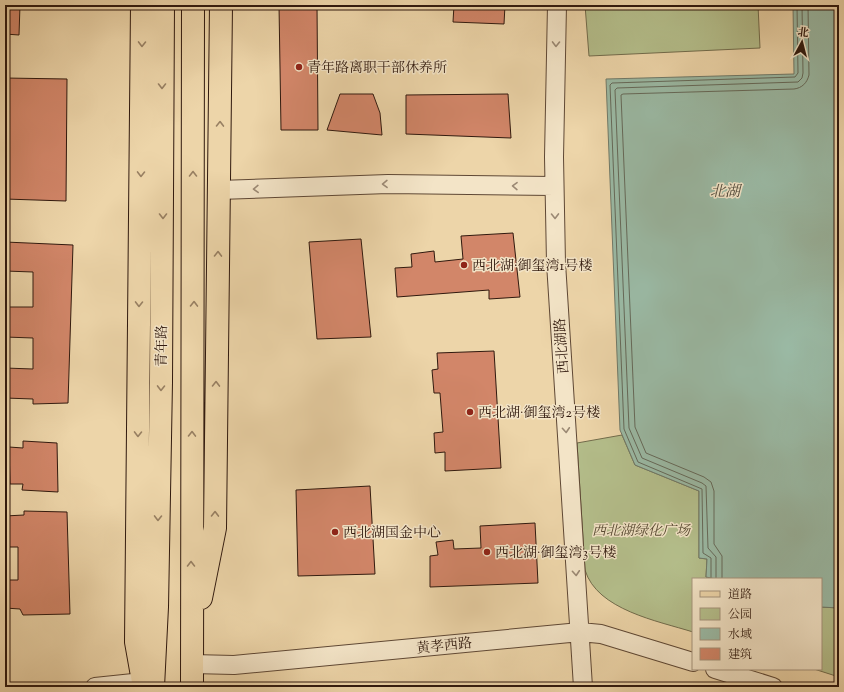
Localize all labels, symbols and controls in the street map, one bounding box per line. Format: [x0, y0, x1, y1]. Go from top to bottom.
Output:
north arrow [782, 22, 822, 62]
text: 北 [797, 24, 810, 42]
one-way arrow [138, 41, 146, 47]
one-way arrow [552, 41, 561, 47]
place label: 青年路离职干部休养所 [307, 59, 447, 79]
marker: 青年路离职干部休养所 [294, 62, 304, 72]
one-way arrow [158, 83, 166, 89]
one-way arrow [216, 121, 224, 127]
one-way arrow [137, 171, 145, 177]
one-way arrow [189, 171, 197, 177]
one-way arrow [382, 180, 388, 189]
one-way arrow [512, 182, 518, 190]
water label: 北湖 [710, 182, 743, 203]
one-way arrow [253, 185, 259, 193]
one-way arrow [158, 213, 167, 219]
one-way arrow [551, 213, 559, 219]
one-way arrow [214, 251, 222, 257]
place label: 西北湖·御玺湾1号楼 [472, 257, 592, 277]
marker: 西北湖·御玺湾1号楼 [459, 260, 469, 270]
one-way arrow [135, 301, 143, 307]
one-way arrow [190, 301, 198, 307]
street label: 西北湖路 [551, 317, 575, 374]
street label: 青年路 [153, 325, 173, 367]
one-way arrow [212, 381, 220, 387]
one-way arrow [157, 385, 165, 391]
place label: 西北湖·御玺湾2号楼 [478, 404, 600, 424]
marker: 西北湖·御玺湾2号楼 [465, 407, 475, 417]
one-way arrow [562, 427, 571, 433]
one-way arrow [134, 431, 142, 437]
one-way arrow [187, 431, 196, 437]
one-way arrow [211, 511, 219, 517]
one-way arrow [154, 515, 163, 521]
park label: 西北湖绿化广场 [592, 522, 691, 542]
place label: 西北湖国金中心 [343, 524, 441, 544]
marker: 西北湖国金中心 [330, 527, 340, 537]
place label: 西北湖·御玺湾3号楼 [495, 544, 616, 564]
marker: 西北湖·御玺湾3号楼 [482, 547, 492, 557]
one-way arrow [187, 561, 195, 567]
one-way arrow [571, 570, 580, 576]
legend [692, 578, 822, 670]
text: 道路 [728, 586, 752, 604]
text: 公园 [728, 606, 752, 624]
text: 水域 [728, 626, 752, 644]
street label: 黄孝西路 [415, 634, 473, 660]
text: 建筑 [728, 646, 752, 664]

